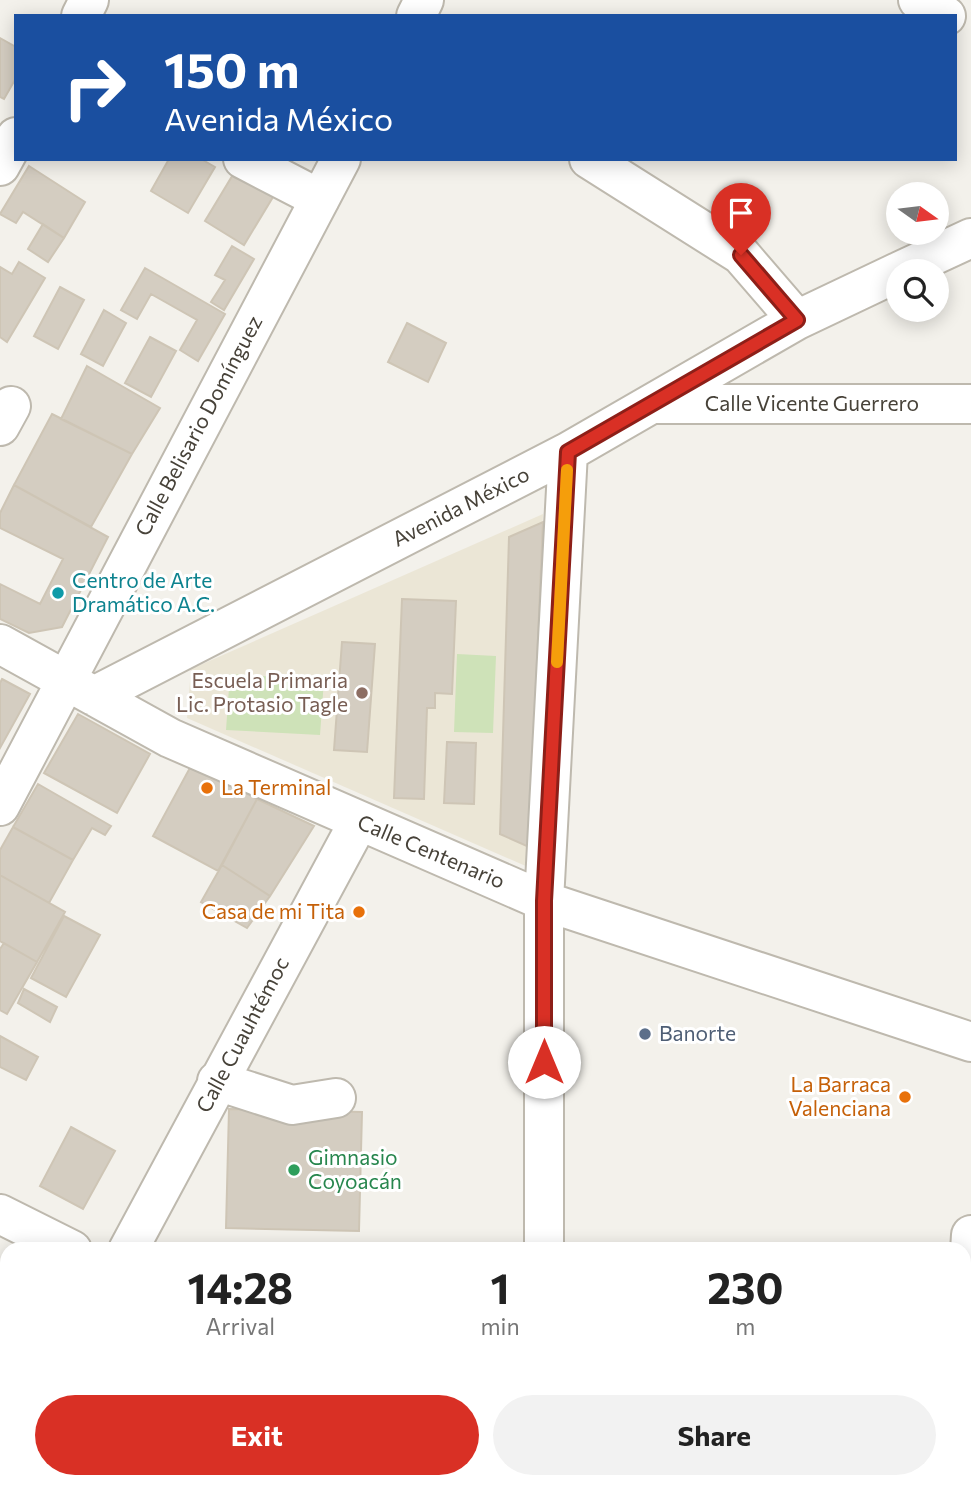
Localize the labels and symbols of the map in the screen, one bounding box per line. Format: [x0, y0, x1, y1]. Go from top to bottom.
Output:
north arrow [886, 182, 948, 245]
pin [711, 183, 771, 255]
street label: Calle Belisario Domínguez [129, 311, 266, 540]
street label: Calle Vicente Guerrero [705, 390, 919, 415]
street label: Avenida México [388, 460, 533, 551]
place label: Centro de Arte Dramático A.C. [72, 567, 215, 616]
marker: Centro de Arte Dramático A.C. [50, 585, 66, 601]
place label: Escuela Primaria Lic. Protasio Tagle [176, 667, 348, 716]
marker: Escuela Primaria Lic. Protasio Tagle [354, 685, 370, 701]
place label: La Terminal [221, 774, 331, 799]
marker: La Terminal [199, 780, 215, 796]
street label: Calle Centenario [354, 808, 509, 893]
place label: Casa de mi Tita [202, 898, 345, 923]
marker: Casa de mi Tita [351, 904, 367, 920]
street label: Calle Cuauhtémoc [190, 952, 293, 1116]
place label: Banorte [659, 1020, 736, 1045]
position arrow [507, 1025, 581, 1099]
marker: Banorte [637, 1026, 653, 1042]
place label: La Barraca Valenciana [788, 1071, 891, 1120]
marker: La Barraca Valenciana [897, 1089, 913, 1105]
place label: Gimnasio Coyoacán [308, 1144, 402, 1193]
marker: Gimnasio Coyoacán [286, 1162, 302, 1178]

